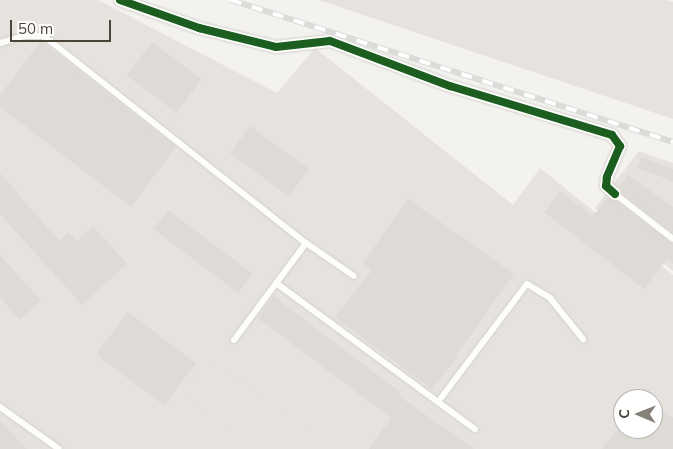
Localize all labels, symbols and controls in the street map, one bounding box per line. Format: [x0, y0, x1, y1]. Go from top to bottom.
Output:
scale bar [12, 10, 114, 42]
text: 50 m [18, 19, 53, 38]
north arrow [613, 389, 663, 439]
text: С [615, 409, 633, 419]

